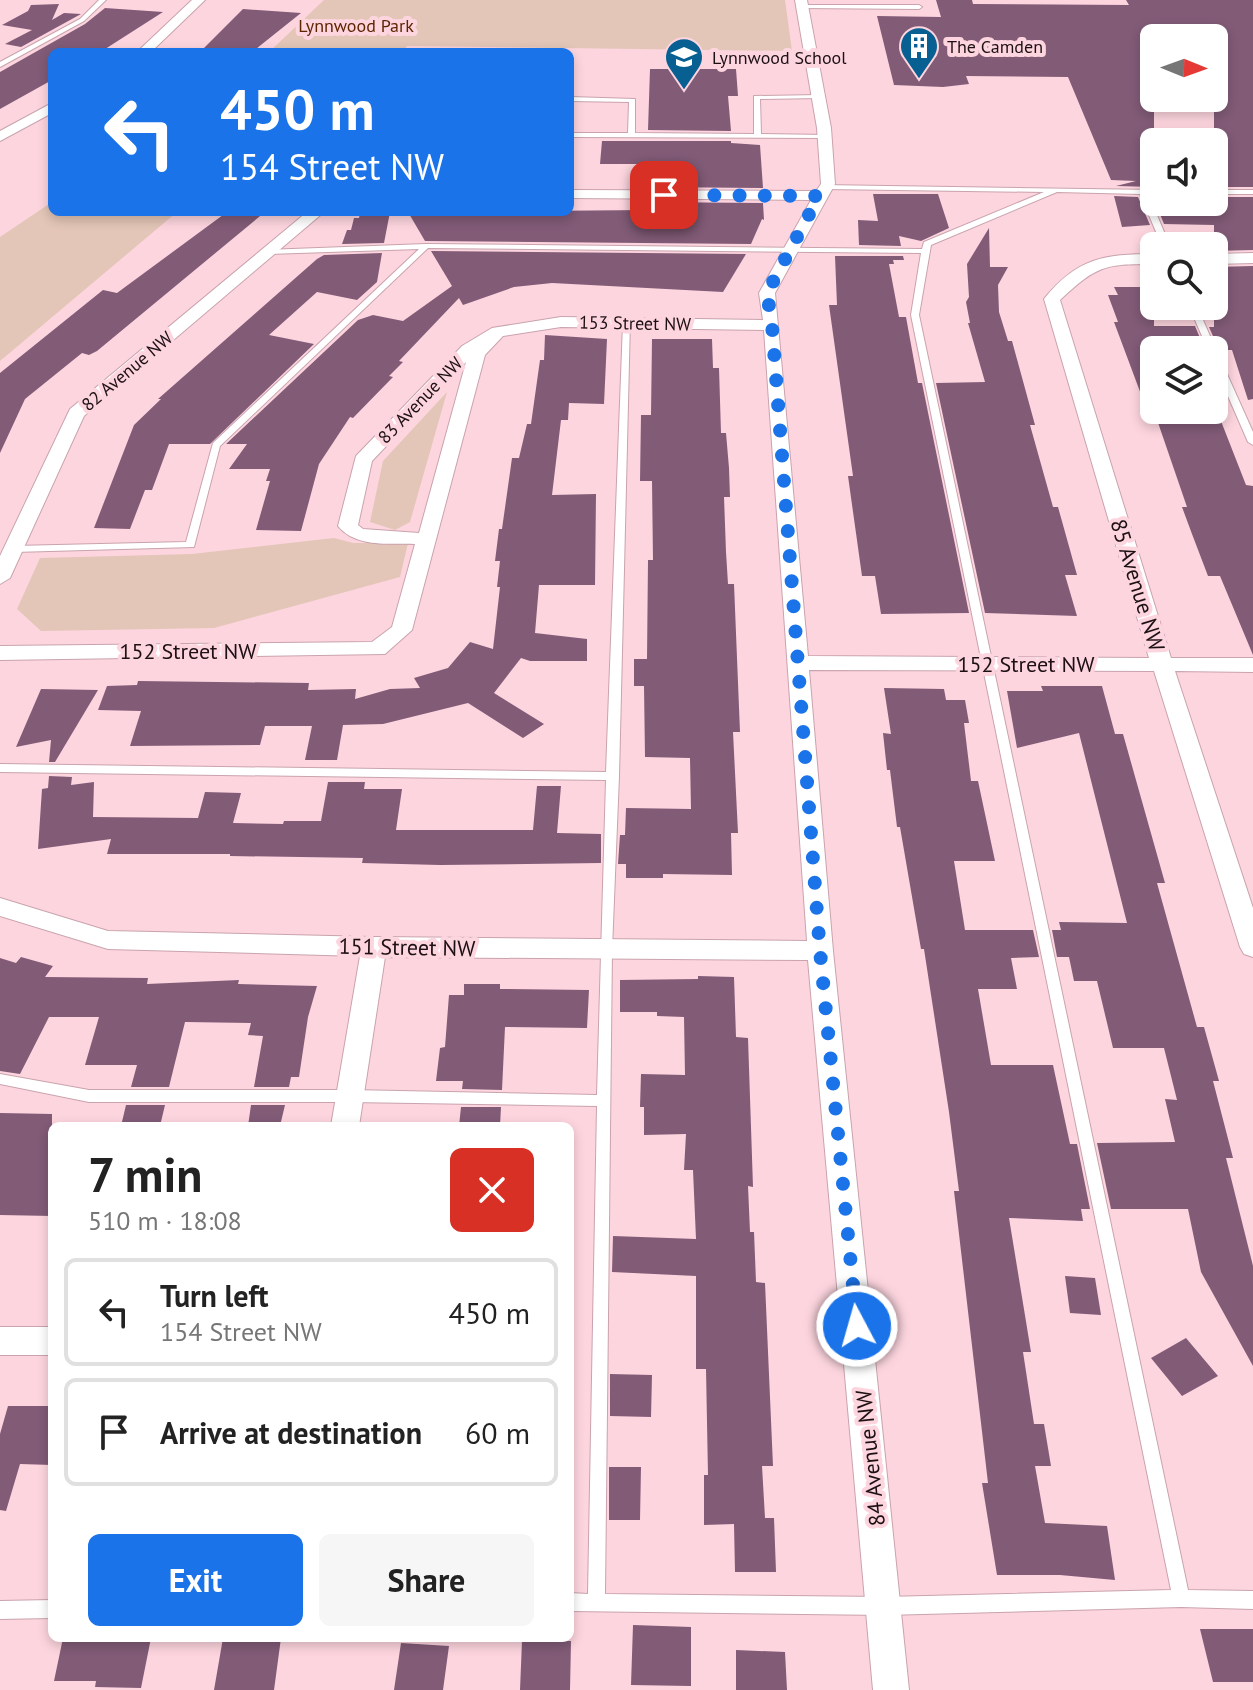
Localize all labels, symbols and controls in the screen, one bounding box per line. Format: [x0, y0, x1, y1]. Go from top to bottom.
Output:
park label: Lynnwood Park [298, 14, 414, 37]
north arrow [1140, 24, 1228, 112]
map controls [1140, 24, 1228, 424]
building icon: The Camden [898, 25, 940, 80]
place label: The Camden [947, 35, 1043, 58]
school or university icon: Lynnwood School [663, 36, 705, 91]
place label: Lynnwood School [712, 46, 847, 69]
text: 450 m [220, 73, 375, 145]
icon: left [88, 80, 192, 184]
button: sound [1140, 128, 1228, 216]
text: 154 Street NW [220, 143, 444, 190]
pin [630, 161, 698, 229]
icon: arrive [642, 173, 686, 217]
button: search [1140, 232, 1228, 320]
street label: 153 Street NW [579, 311, 691, 335]
street label: 82 Avenue NW [77, 326, 177, 416]
button: layers [1140, 336, 1228, 424]
street label: 83 Avenue NW [373, 352, 467, 448]
street label: 85 Avenue NW [1105, 516, 1172, 655]
street label: 152 Street NW [120, 637, 257, 665]
street label: 152 Street NW [958, 650, 1095, 678]
street label: 151 Street NW [338, 932, 476, 962]
text: 7 min [88, 1143, 202, 1205]
button: close [450, 1148, 534, 1232]
text: 510 m · 18:08 [88, 1204, 242, 1237]
text: Turn left [160, 1276, 268, 1315]
position arrow [815, 1284, 899, 1368]
icon: left [92, 1290, 136, 1334]
text: 450 m [449, 1293, 530, 1332]
text: 154 Street NW [160, 1315, 322, 1348]
street label: 84 Avenue NW [849, 1388, 891, 1527]
icon: arrive [92, 1410, 136, 1454]
text: Arrive at destination [160, 1413, 422, 1452]
text: 60 m [465, 1413, 530, 1452]
button: Exit [88, 1534, 303, 1626]
button: Share [319, 1534, 534, 1626]

